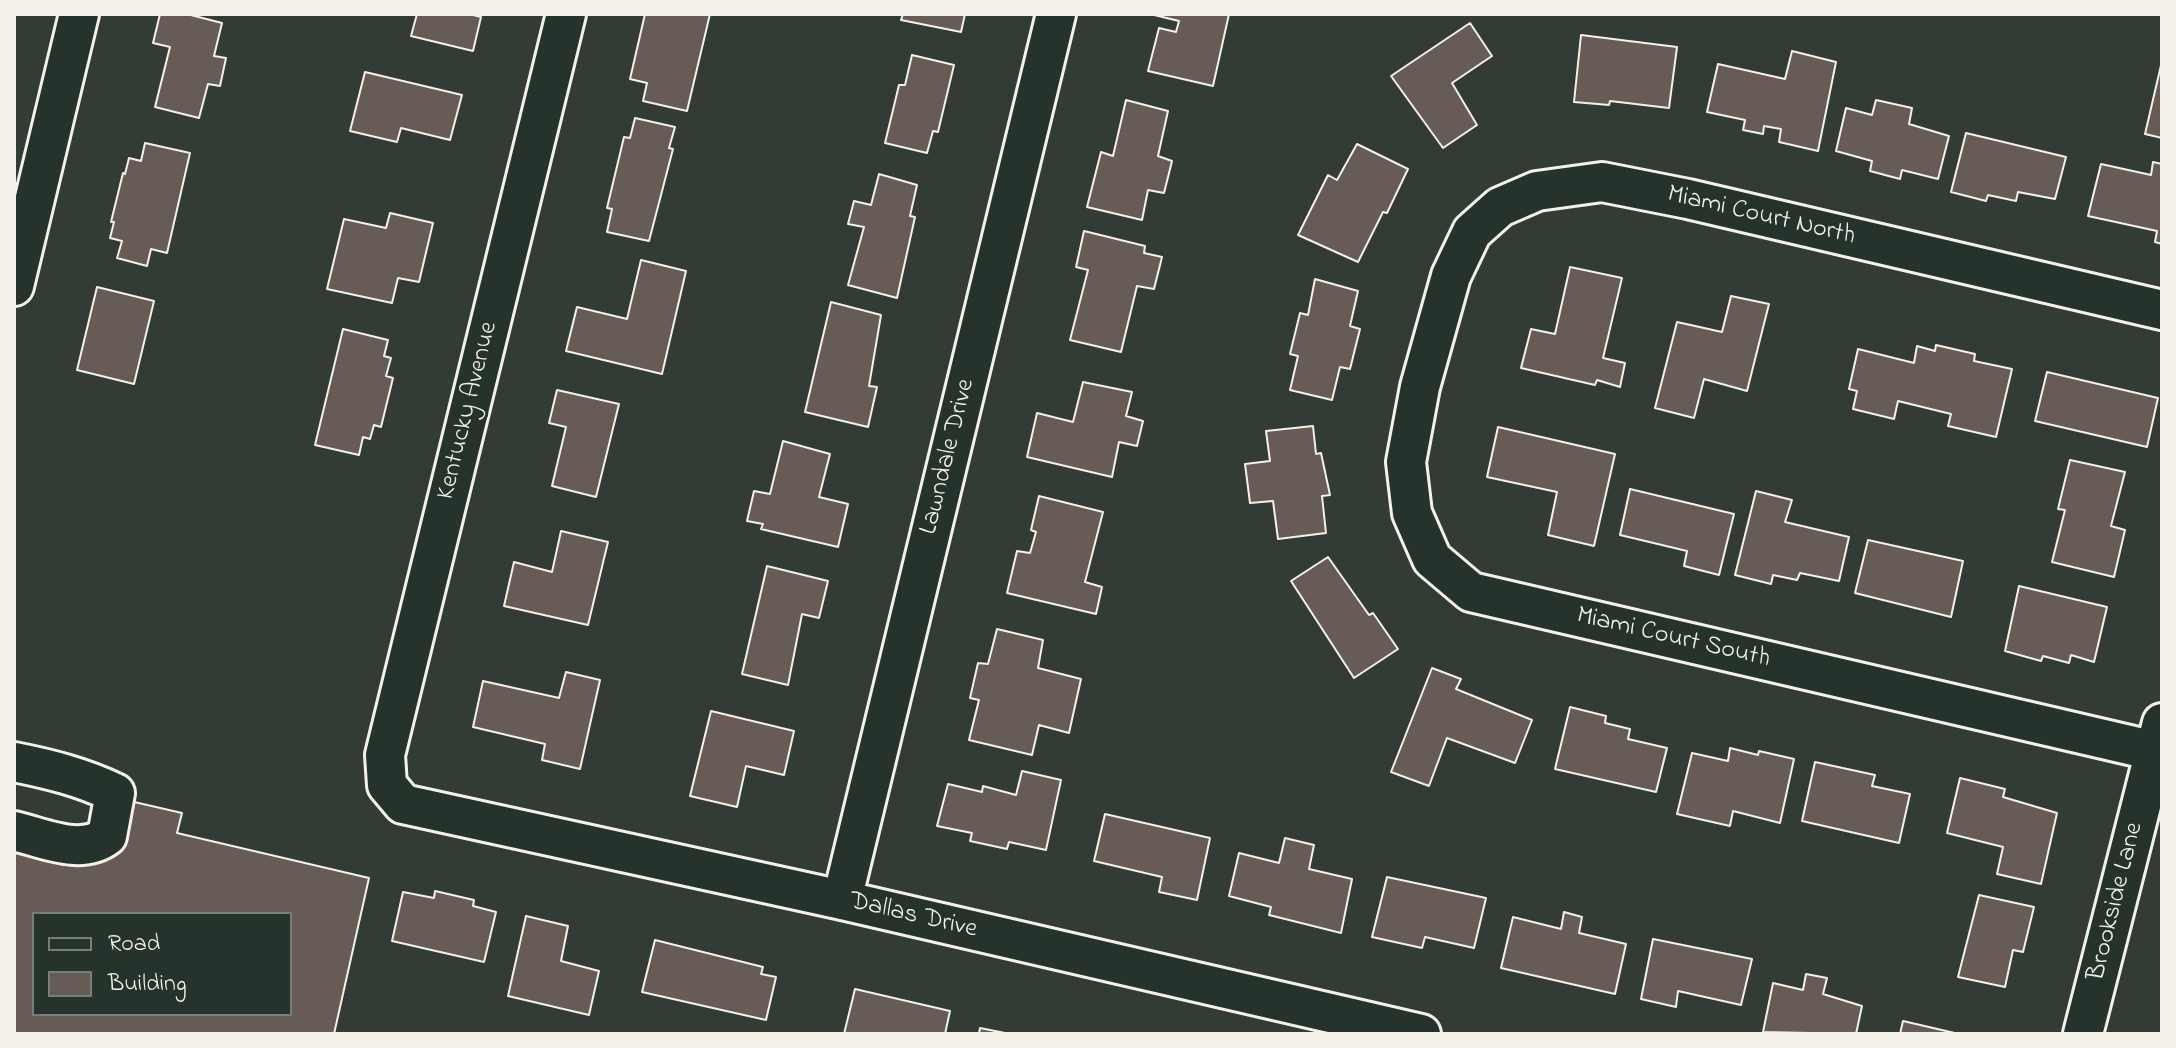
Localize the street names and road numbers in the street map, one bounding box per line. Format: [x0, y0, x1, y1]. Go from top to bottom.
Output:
street label: Miami Court North [1664, 180, 1858, 254]
street label: Kentucky Avenue [432, 319, 506, 503]
street label: Lawndale Drive [915, 376, 983, 538]
street label: Miami Court South [1573, 602, 1773, 676]
street label: Brookside Lane [2082, 820, 2152, 984]
street label: Dallas Drive [846, 887, 980, 947]

